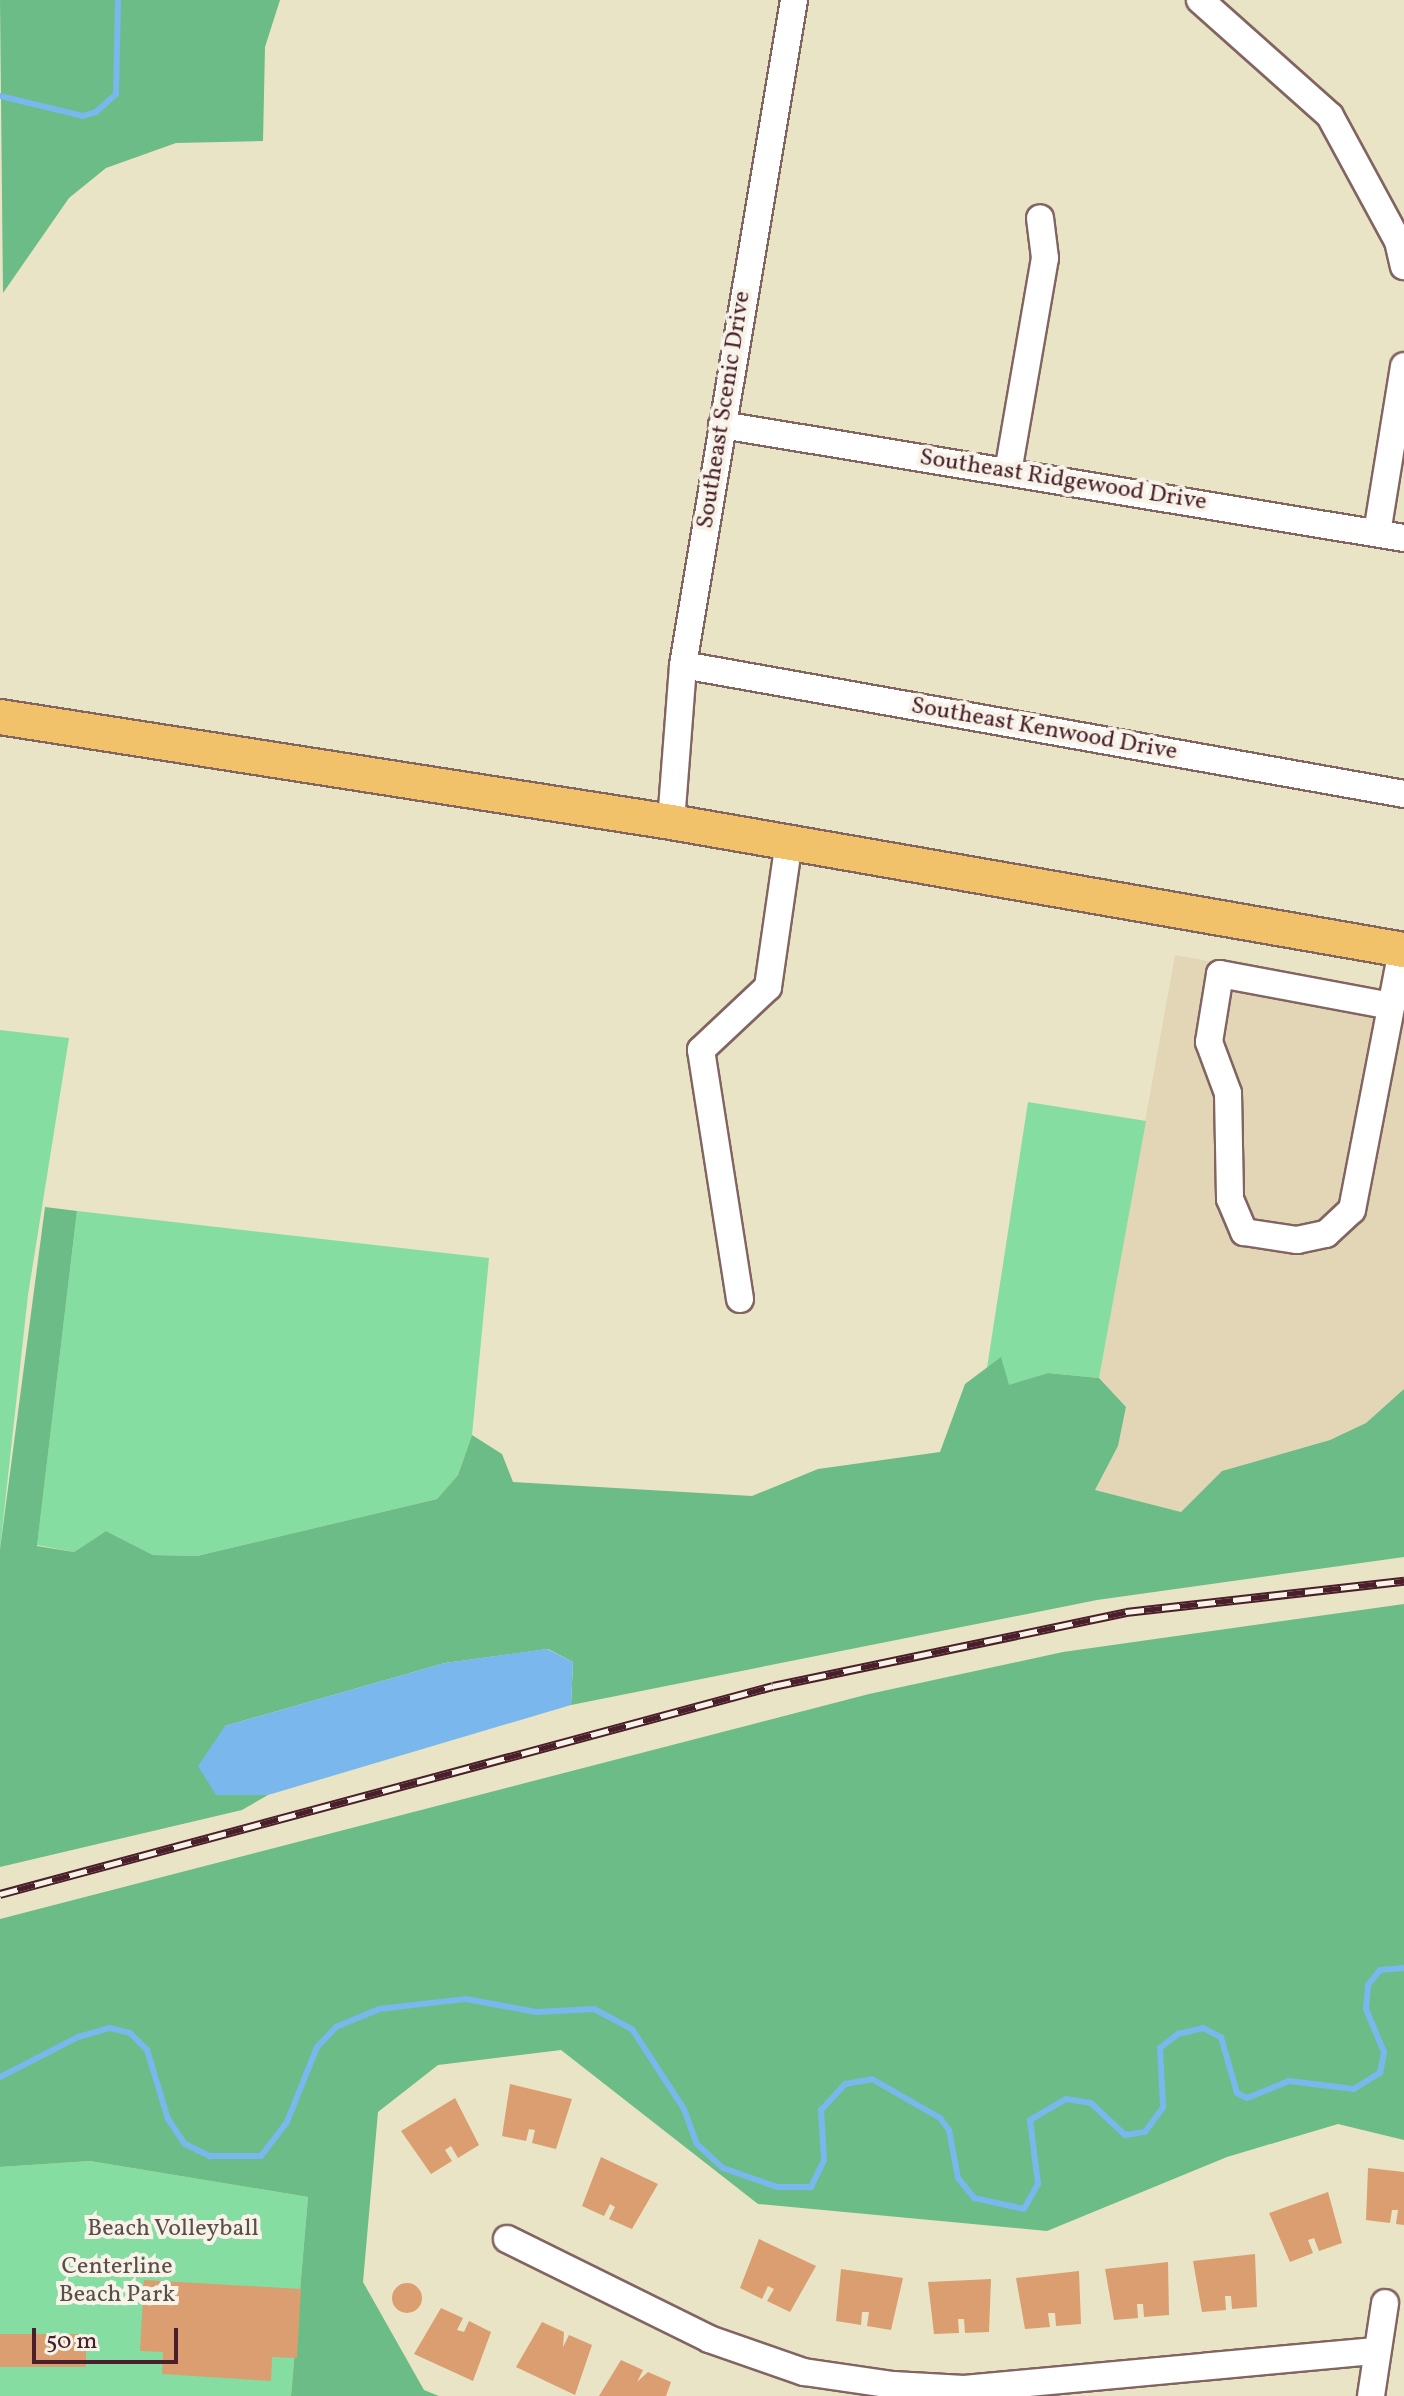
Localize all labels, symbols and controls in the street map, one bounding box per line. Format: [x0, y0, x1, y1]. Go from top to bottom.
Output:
street label: Southeast Scenic Drive [692, 289, 758, 531]
street label: Southeast Ridgewood Drive [917, 444, 1209, 518]
street label: Southeast Kenwood Drive [909, 692, 1179, 768]
park label: Beach Volleyball [87, 2216, 259, 2244]
park label: Centerline Beach Park [59, 2254, 175, 2310]
scale bar [36, 2312, 182, 2362]
text: 50 m [46, 2325, 98, 2359]

